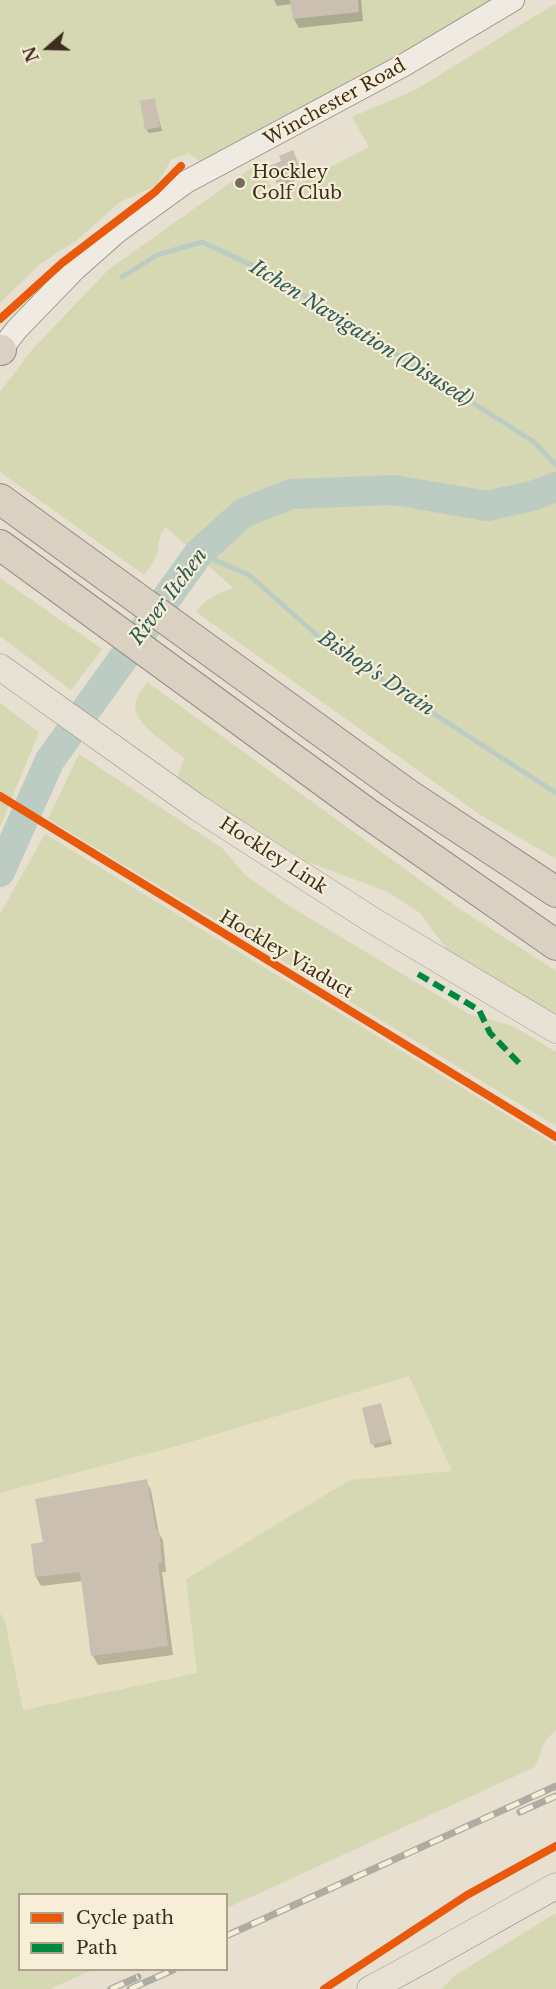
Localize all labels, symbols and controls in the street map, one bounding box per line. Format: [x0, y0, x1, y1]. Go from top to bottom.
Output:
north arrow [18, 18, 78, 78]
text: N [19, 44, 43, 65]
street label: Winchester Road [260, 55, 410, 151]
place label: Hockley Golf Club [252, 162, 342, 204]
marker: Hockley Golf Club [233, 176, 247, 190]
water label: Itchen Navigation (Disused) [245, 255, 477, 413]
water label: River Itchen [125, 544, 213, 650]
water label: Bishop's Drain [313, 626, 439, 722]
street label: Hockley Link [215, 813, 331, 899]
street label: Hockley Viaduct [215, 907, 357, 1003]
legend [18, 1893, 228, 1971]
text: Cycle path [76, 1907, 174, 1929]
text: Path [76, 1937, 117, 1959]

